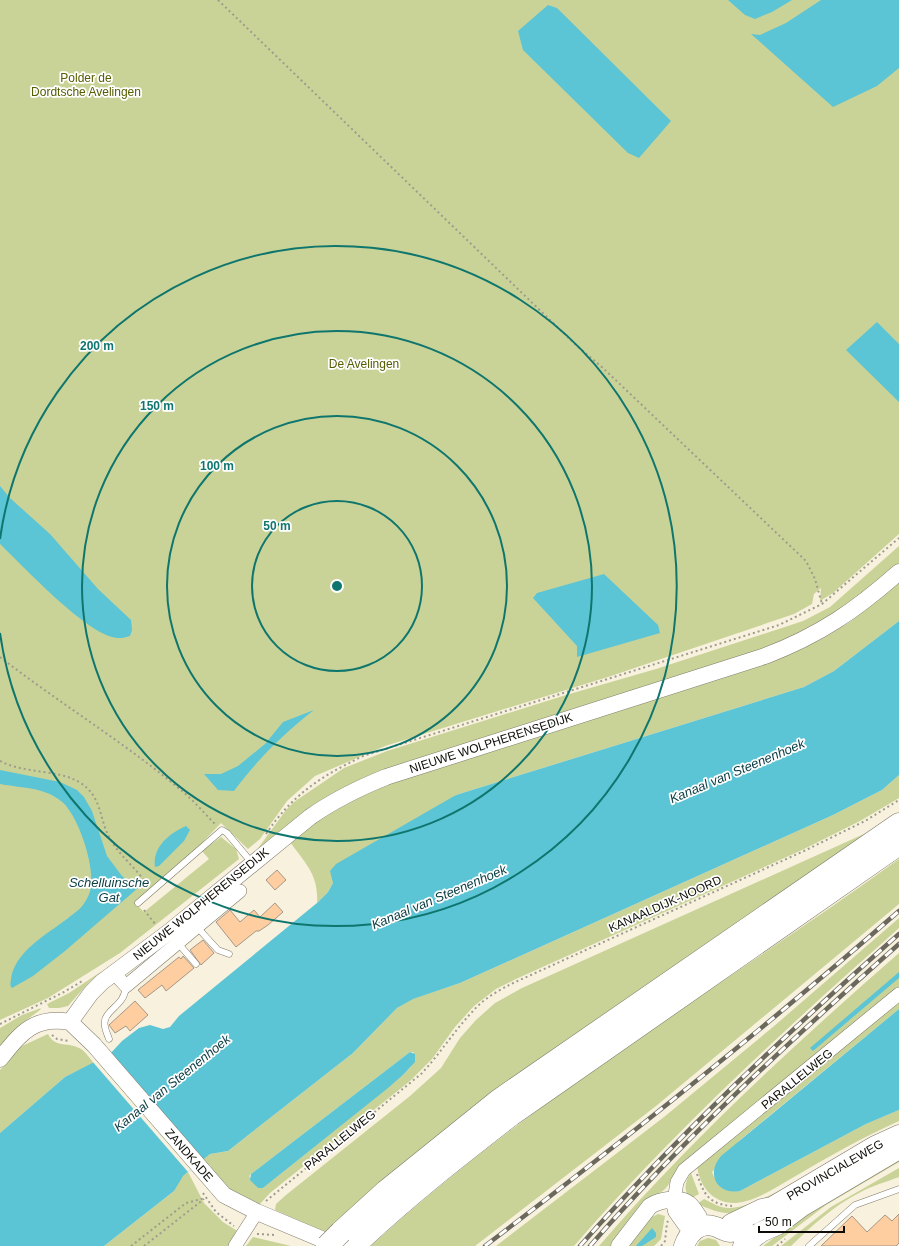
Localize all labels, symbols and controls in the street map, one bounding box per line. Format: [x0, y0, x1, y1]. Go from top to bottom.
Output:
park label: Polder de Dordtsche Avelingen [31, 71, 141, 99]
text: 200 m [80, 339, 114, 353]
park label: De Avelingen [329, 357, 399, 371]
text: 150 m [140, 399, 174, 413]
text: 100 m [200, 459, 234, 473]
text: 50 m [263, 519, 291, 533]
centre of rings [330, 579, 344, 593]
street label: NIEUWE WOLPHERENSEDIJK [408, 710, 574, 776]
water label: Kanaal van Steenenhoek [667, 735, 808, 806]
street label: NIEUWE WOLPHERENSEDIJK [130, 845, 272, 963]
water label: Kanaal van Steenenhoek [369, 861, 510, 932]
street label: KANAALDIJK-NOORD [606, 873, 724, 935]
water label: Schelluinsche Gat [69, 875, 149, 905]
water label: Kanaal van Steenenhoek [111, 1031, 234, 1135]
street label: PARALLELWEG [759, 1046, 835, 1112]
street label: PARALLELWEG [302, 1107, 378, 1173]
street label: ZANDKADE [162, 1126, 216, 1184]
street label: PROVINCIALEWEG [784, 1137, 886, 1203]
scale bar [759, 1208, 844, 1234]
text: 50 m [765, 1215, 792, 1229]

